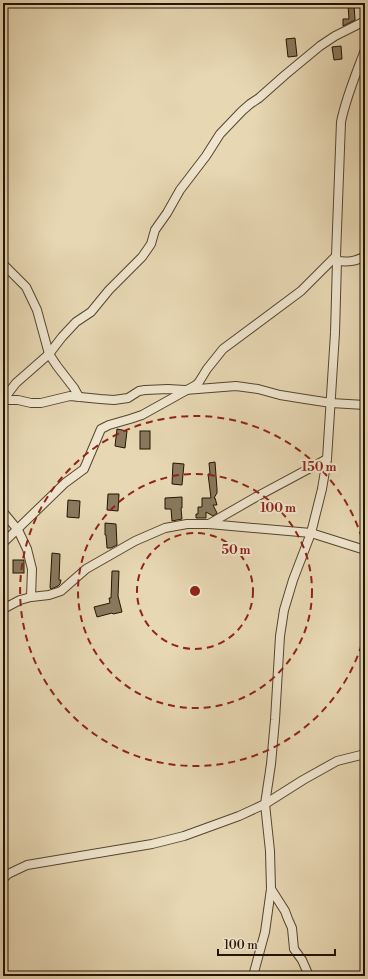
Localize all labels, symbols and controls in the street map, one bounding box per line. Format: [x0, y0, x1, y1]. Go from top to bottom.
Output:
text: 150 m [302, 460, 336, 475]
text: 100 m [260, 501, 296, 516]
text: 50 m [221, 543, 251, 558]
centre of rings [188, 584, 202, 598]
scale bar [218, 931, 335, 957]
text: 100 m [224, 938, 258, 953]

